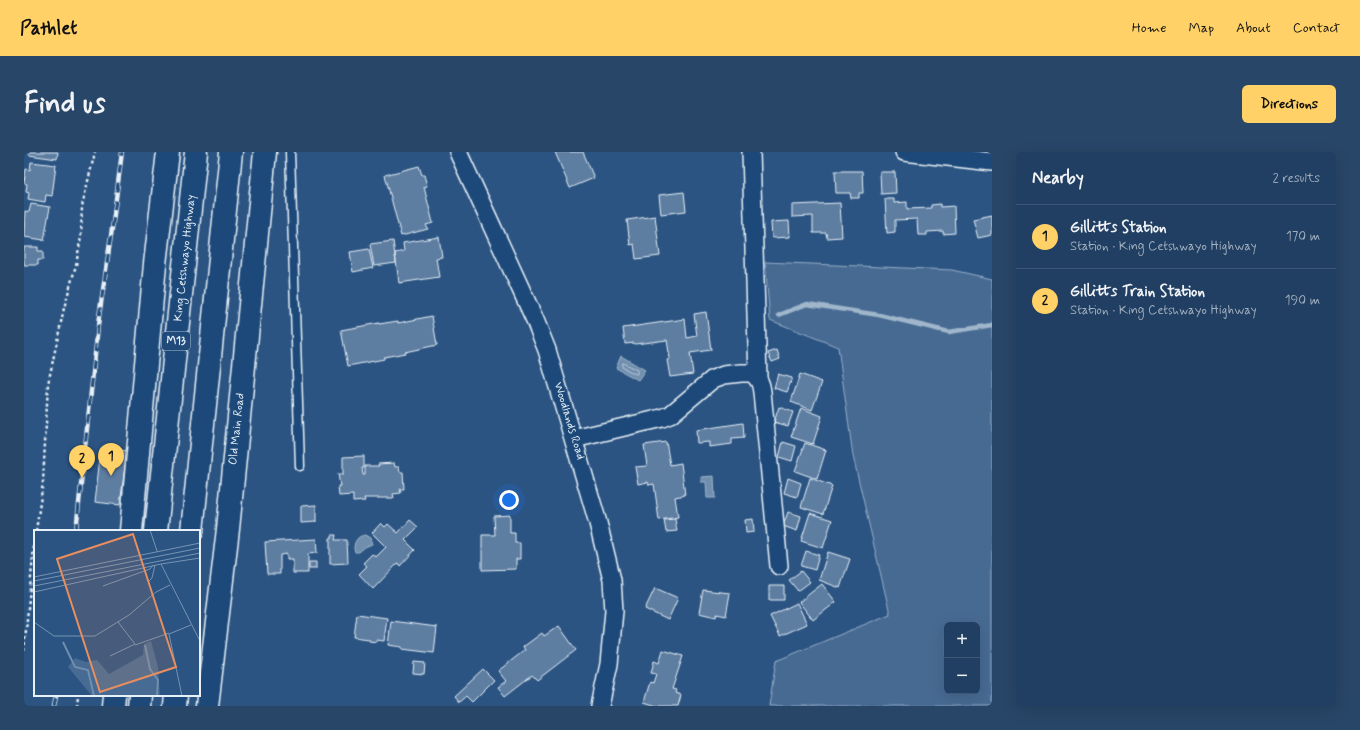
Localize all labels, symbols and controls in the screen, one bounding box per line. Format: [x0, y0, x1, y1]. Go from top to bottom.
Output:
text: Pathlet [20, 16, 77, 41]
text: Home [1132, 19, 1166, 37]
text: Map [1188, 19, 1214, 37]
text: About [1236, 19, 1271, 37]
text: Contact [1293, 19, 1340, 37]
button: Directions [1242, 85, 1336, 123]
text: Find us [24, 86, 105, 123]
text: Nearby [1032, 167, 1084, 189]
text: 2 results [1273, 170, 1320, 187]
street label: King Cetshwayo Highway [170, 194, 200, 322]
text: Gillitts Station [1070, 218, 1167, 238]
text: 1 [1042, 228, 1048, 245]
text: 170 m [1286, 228, 1320, 245]
text: Station · King Cetshwayo Highway [1070, 238, 1257, 255]
text: Gillitts Train Station [1070, 282, 1205, 302]
text: 2 [1042, 292, 1048, 309]
text: 190 m [1285, 292, 1320, 309]
text: Station · King Cetshwayo Highway [1070, 302, 1257, 319]
road number: M13 [162, 332, 190, 350]
street label: Woodlands Road [550, 380, 588, 462]
street label: Old Main Road [225, 392, 249, 466]
pin: 1 [98, 443, 124, 476]
pin: 2 [69, 445, 95, 478]
your location [499, 490, 519, 510]
inset map [34, 530, 200, 696]
map controls [944, 622, 980, 694]
button: + [944, 622, 980, 658]
button: − [944, 658, 980, 694]

